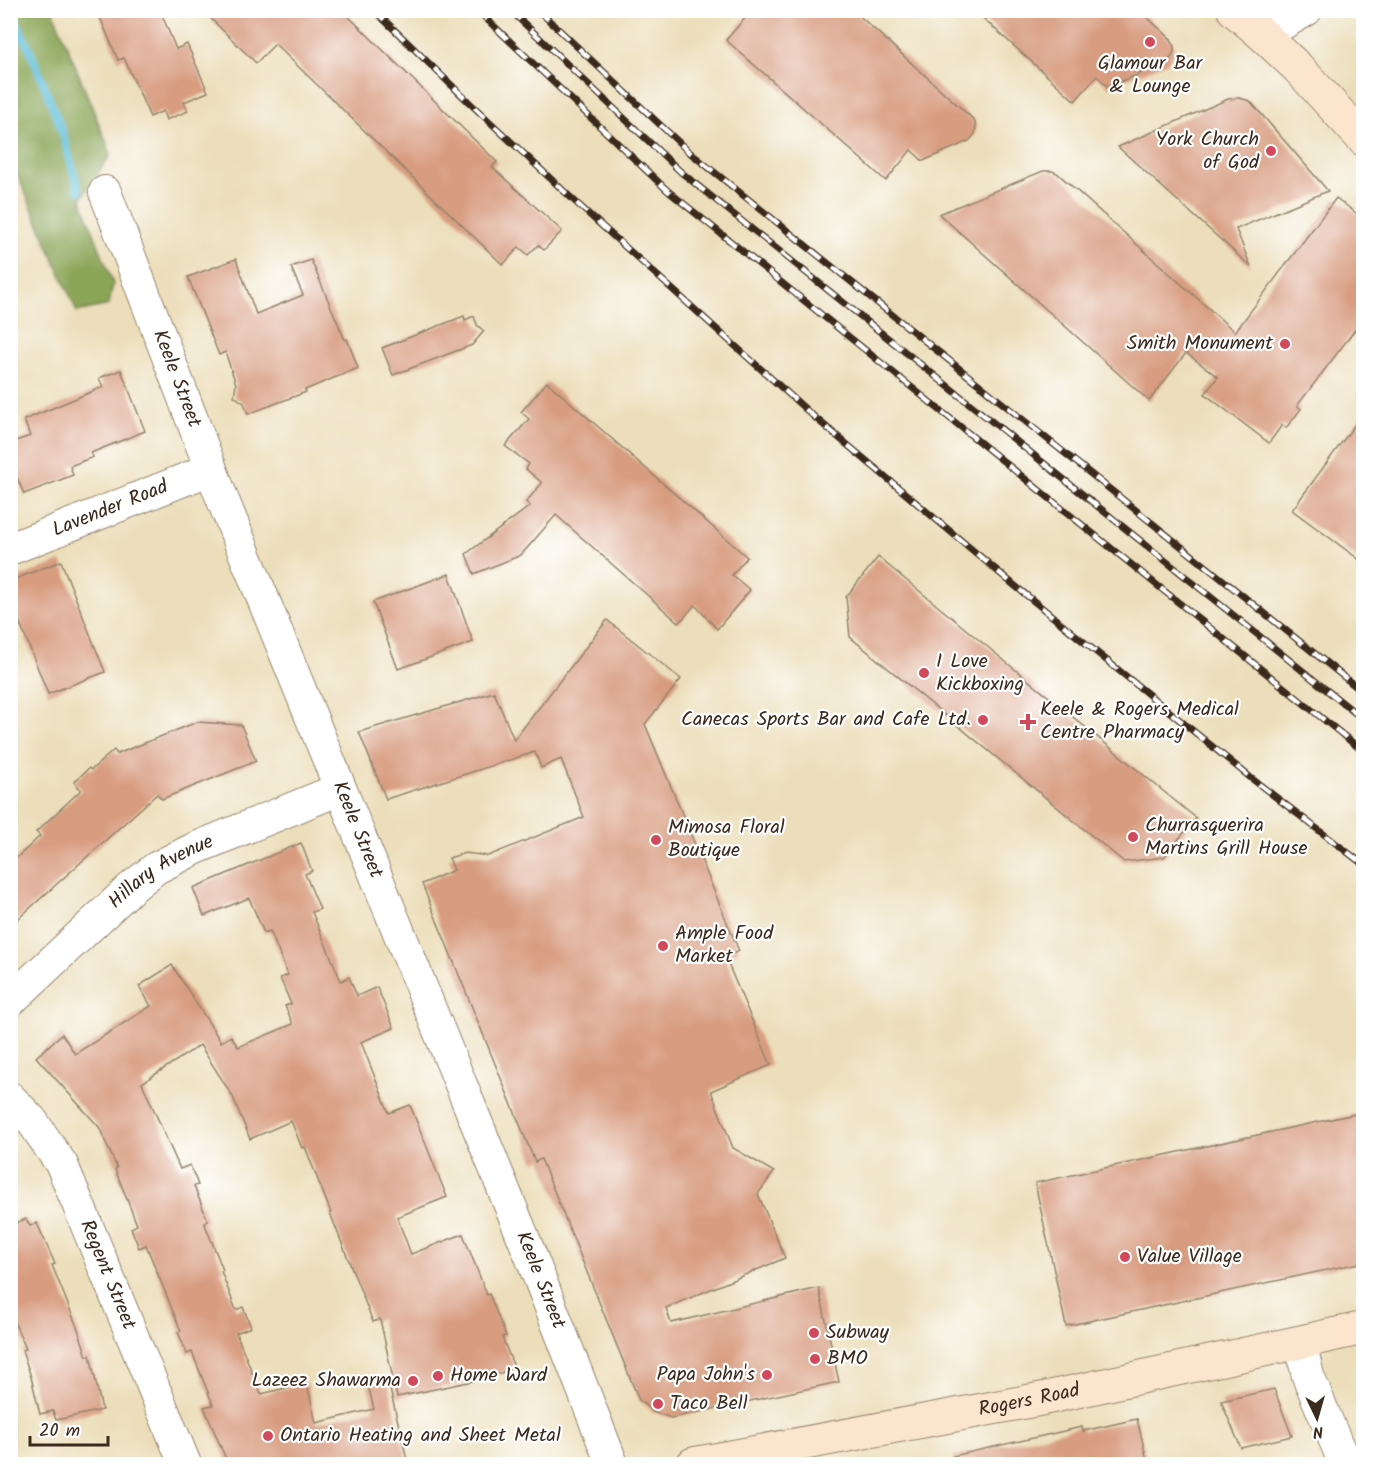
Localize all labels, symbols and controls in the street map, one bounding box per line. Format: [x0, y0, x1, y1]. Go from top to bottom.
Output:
marker: Glamour Bar & Lounge [1143, 35, 1157, 49]
place label: Glamour Bar & Lounge [1098, 48, 1204, 103]
place label: York Church of God [1156, 124, 1260, 179]
marker: York Church of God [1264, 144, 1278, 158]
street label: Keele Street [143, 325, 210, 433]
place label: Smith Monument [1127, 328, 1273, 360]
marker: Smith Monument [1278, 337, 1292, 351]
street label: Lavender Road [48, 471, 174, 547]
place label: I Love Kickboxing [936, 646, 1024, 701]
marker: I Love Kickboxing [917, 666, 931, 680]
place label: Keele & Rogers Medical Centre Pharmacy [1040, 694, 1239, 749]
place label: Canecas Sports Bar and Cafe Ltd. [681, 704, 971, 736]
marker: Canecas Sports Bar and Cafe Ltd. [976, 713, 990, 727]
marker: Keele & Rogers Medical Centre Pharmacy [1021, 715, 1035, 729]
street label: Keele Street [323, 776, 391, 884]
place label: Churrasquerira Martins Grill House [1145, 810, 1308, 865]
place label: Mimosa Floral Boutique [668, 812, 785, 867]
street label: Hillary Avenue [101, 826, 219, 917]
marker: Churrasquerira Martins Grill House [1126, 830, 1140, 844]
marker: Mimosa Floral Boutique [649, 833, 663, 847]
place label: Ample Food Market [675, 918, 774, 973]
marker: Ample Food Market [656, 939, 670, 953]
street label: Regent Street [70, 1215, 144, 1335]
street label: Keele Street [506, 1226, 574, 1334]
place label: Value Village [1137, 1241, 1242, 1273]
marker: Value Village [1118, 1250, 1132, 1264]
place label: Subway [826, 1317, 890, 1349]
marker: Subway [807, 1326, 821, 1340]
place label: BMO [827, 1343, 868, 1375]
marker: BMO [808, 1352, 822, 1366]
place label: Papa John's [657, 1359, 755, 1391]
place label: Home Ward [450, 1360, 548, 1392]
place label: Lazeez Shawarma [252, 1365, 401, 1397]
marker: Papa John's [760, 1368, 774, 1382]
marker: Home Ward [431, 1369, 445, 1383]
marker: Lazeez Shawarma [406, 1374, 420, 1388]
street label: Rogers Road [976, 1375, 1084, 1426]
place label: Taco Bell [670, 1388, 748, 1420]
north arrow [1287, 1388, 1347, 1448]
marker: Taco Bell [651, 1397, 665, 1411]
scale bar [30, 1409, 108, 1447]
text: 20 m [39, 1417, 80, 1446]
text: N [1312, 1419, 1324, 1444]
place label: Ontario Heating and Sheet Metal [280, 1420, 561, 1452]
marker: Ontario Heating and Sheet Metal [261, 1429, 275, 1443]

